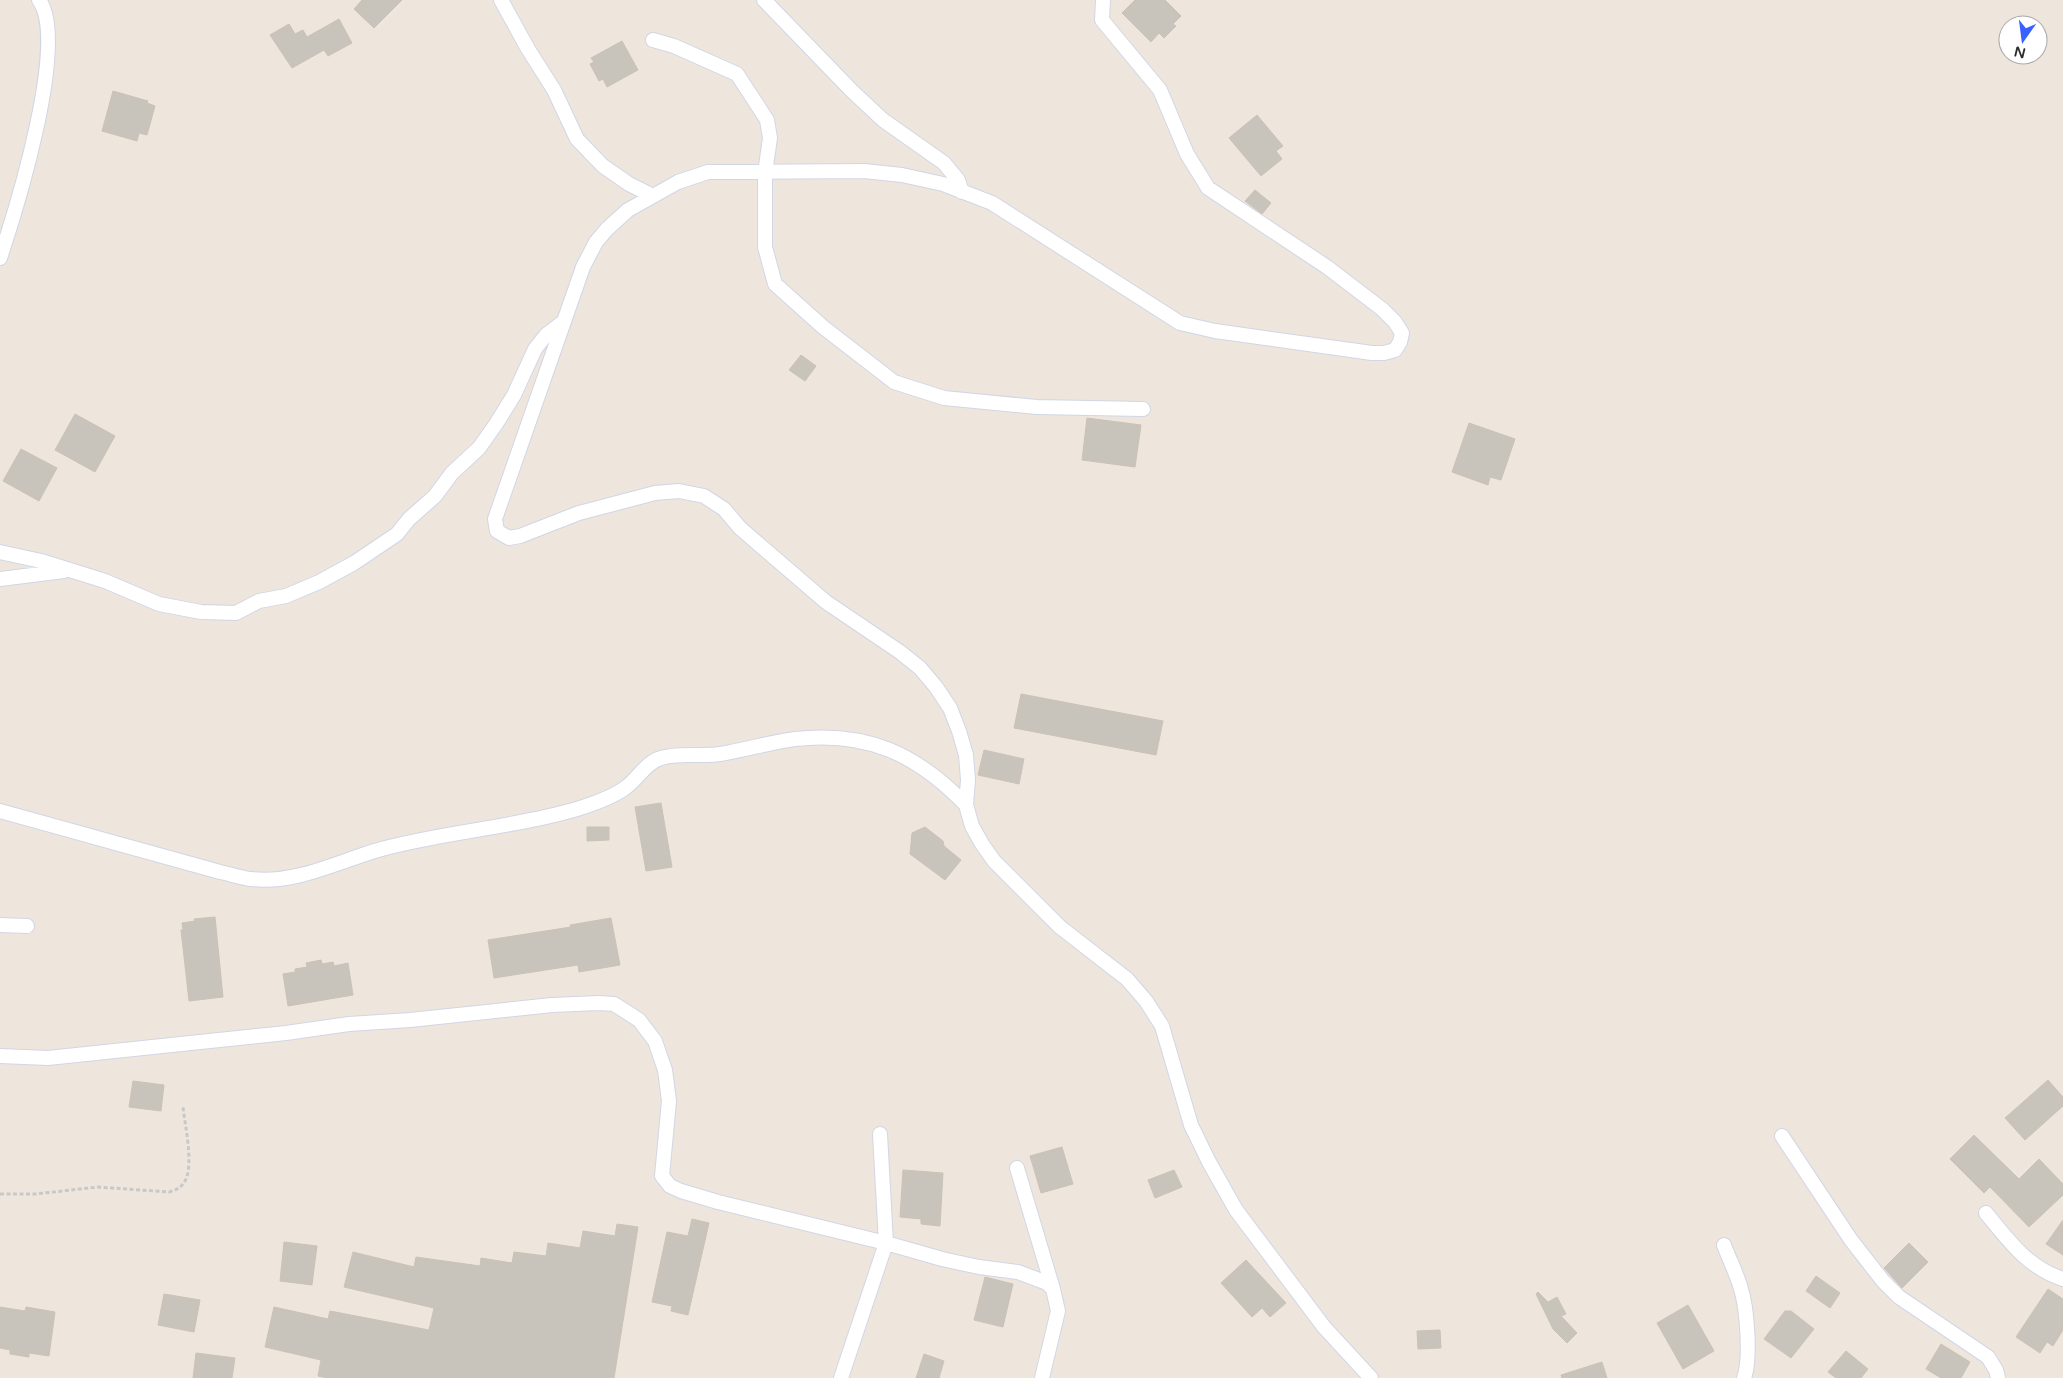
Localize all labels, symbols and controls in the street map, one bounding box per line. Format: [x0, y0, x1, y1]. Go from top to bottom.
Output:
north arrow [1998, 15, 2048, 65]
text: N [2012, 43, 2027, 62]

